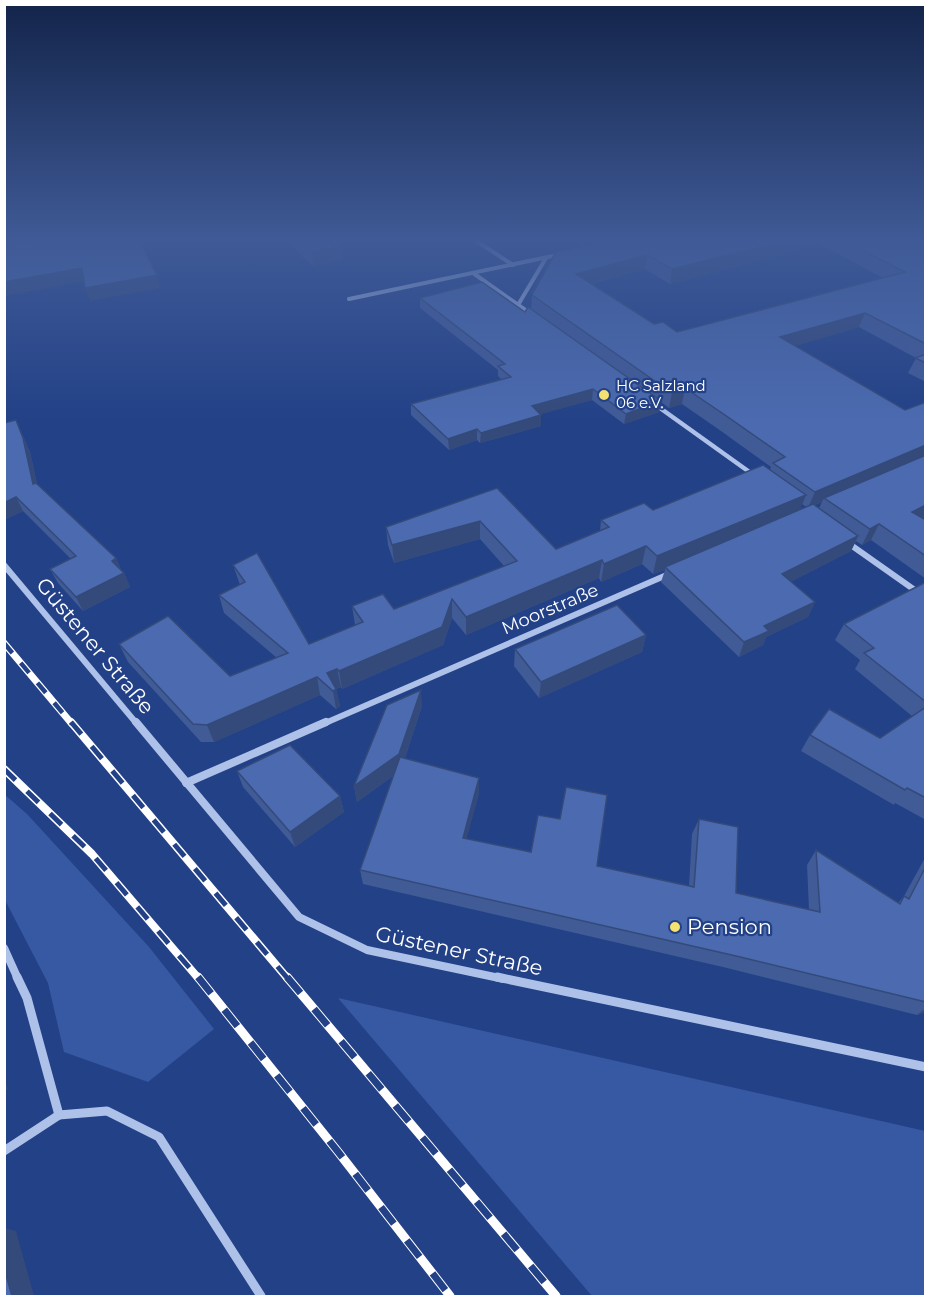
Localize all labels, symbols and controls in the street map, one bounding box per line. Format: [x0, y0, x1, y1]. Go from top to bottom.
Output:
place label: HC Salzland 06 e.V. [616, 376, 706, 412]
marker: HC Salzland 06 e.V. [597, 388, 611, 402]
street label: Güstener Straße [31, 572, 160, 719]
street label: Moorstraße [498, 579, 602, 639]
place label: Pension [687, 914, 772, 939]
marker: Pension [668, 920, 682, 934]
street label: Güstener Straße [373, 921, 545, 980]

